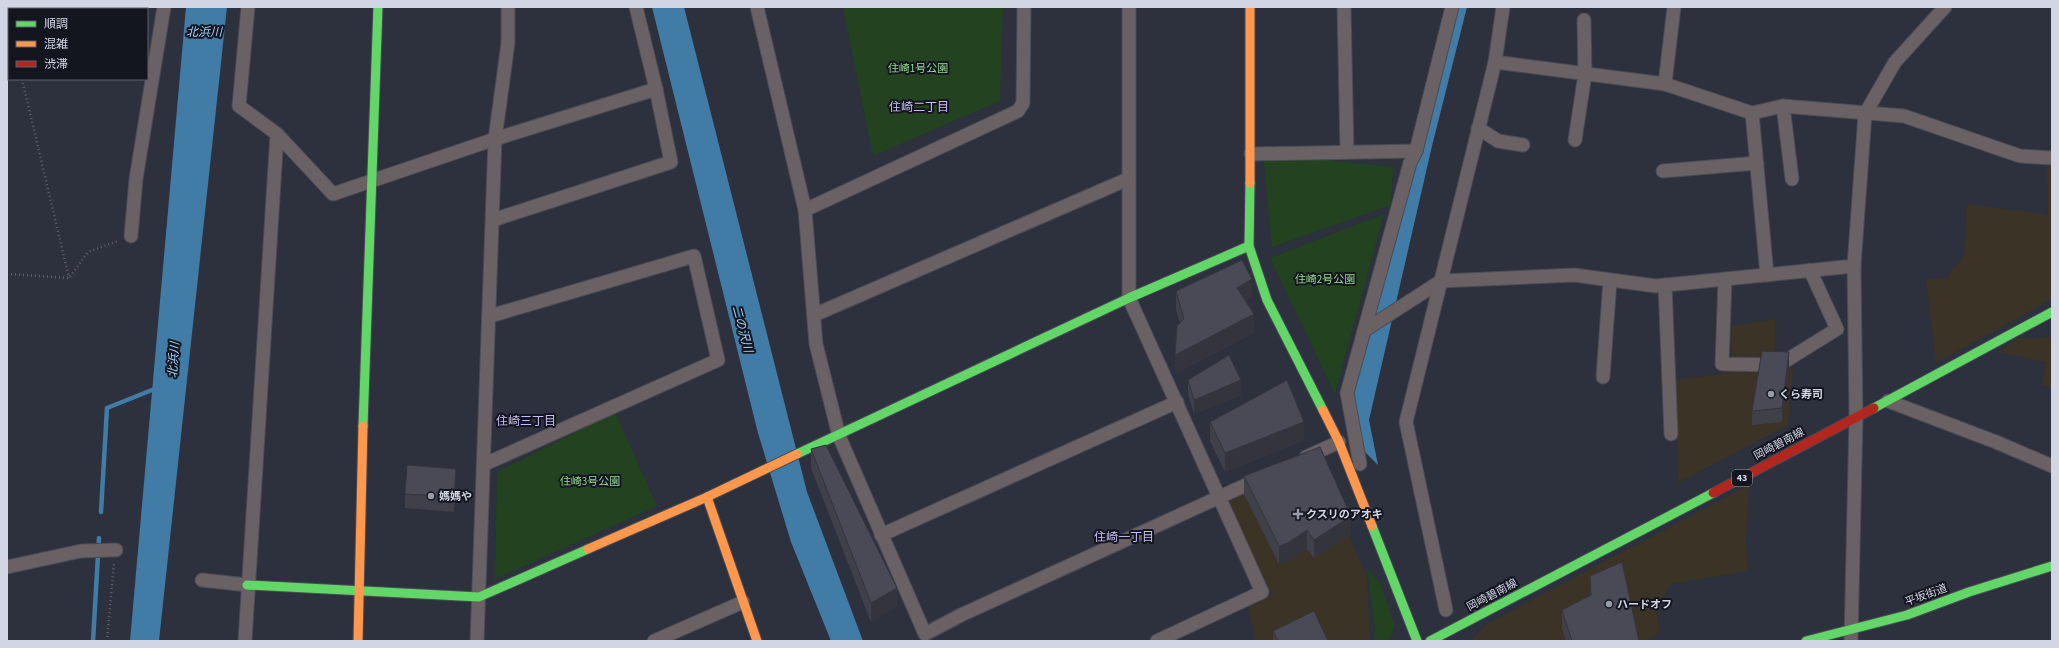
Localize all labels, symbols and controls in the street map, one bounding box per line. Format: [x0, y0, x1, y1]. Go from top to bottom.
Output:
legend [8, 8, 148, 80]
text: 順調 [44, 16, 68, 33]
water label: 北浜川 [186, 24, 224, 41]
text: 混雑 [44, 36, 68, 53]
text: 渋滞 [44, 56, 68, 73]
park label: 住崎1号公園 [888, 61, 948, 76]
district label: 住崎二丁目 [889, 99, 949, 116]
park label: 住崎2号公園 [1295, 272, 1355, 287]
water label: 二の沢川 [728, 304, 757, 356]
water label: 北浜川 [164, 339, 184, 379]
place label: くら寿司 [1779, 387, 1823, 402]
marker: くら寿司 [1766, 389, 1776, 399]
district label: 住崎三丁目 [496, 413, 556, 430]
street label: 岡崎碧南線 [1751, 424, 1807, 464]
road number: 43 [1732, 470, 1752, 486]
park label: 住崎3号公園 [560, 474, 620, 489]
place label: 媽媽や [439, 489, 472, 504]
marker: 媽媽や [426, 491, 436, 501]
place label: クスリのアオキ [1306, 507, 1383, 522]
marker: クスリのアオキ [1293, 509, 1303, 519]
district label: 住崎一丁目 [1094, 529, 1154, 546]
street label: 岡崎碧南線 [1464, 575, 1520, 615]
street label: 平坂街道 [1903, 580, 1949, 610]
place label: ハードオフ [1617, 597, 1672, 612]
marker: ハードオフ [1604, 599, 1614, 609]

